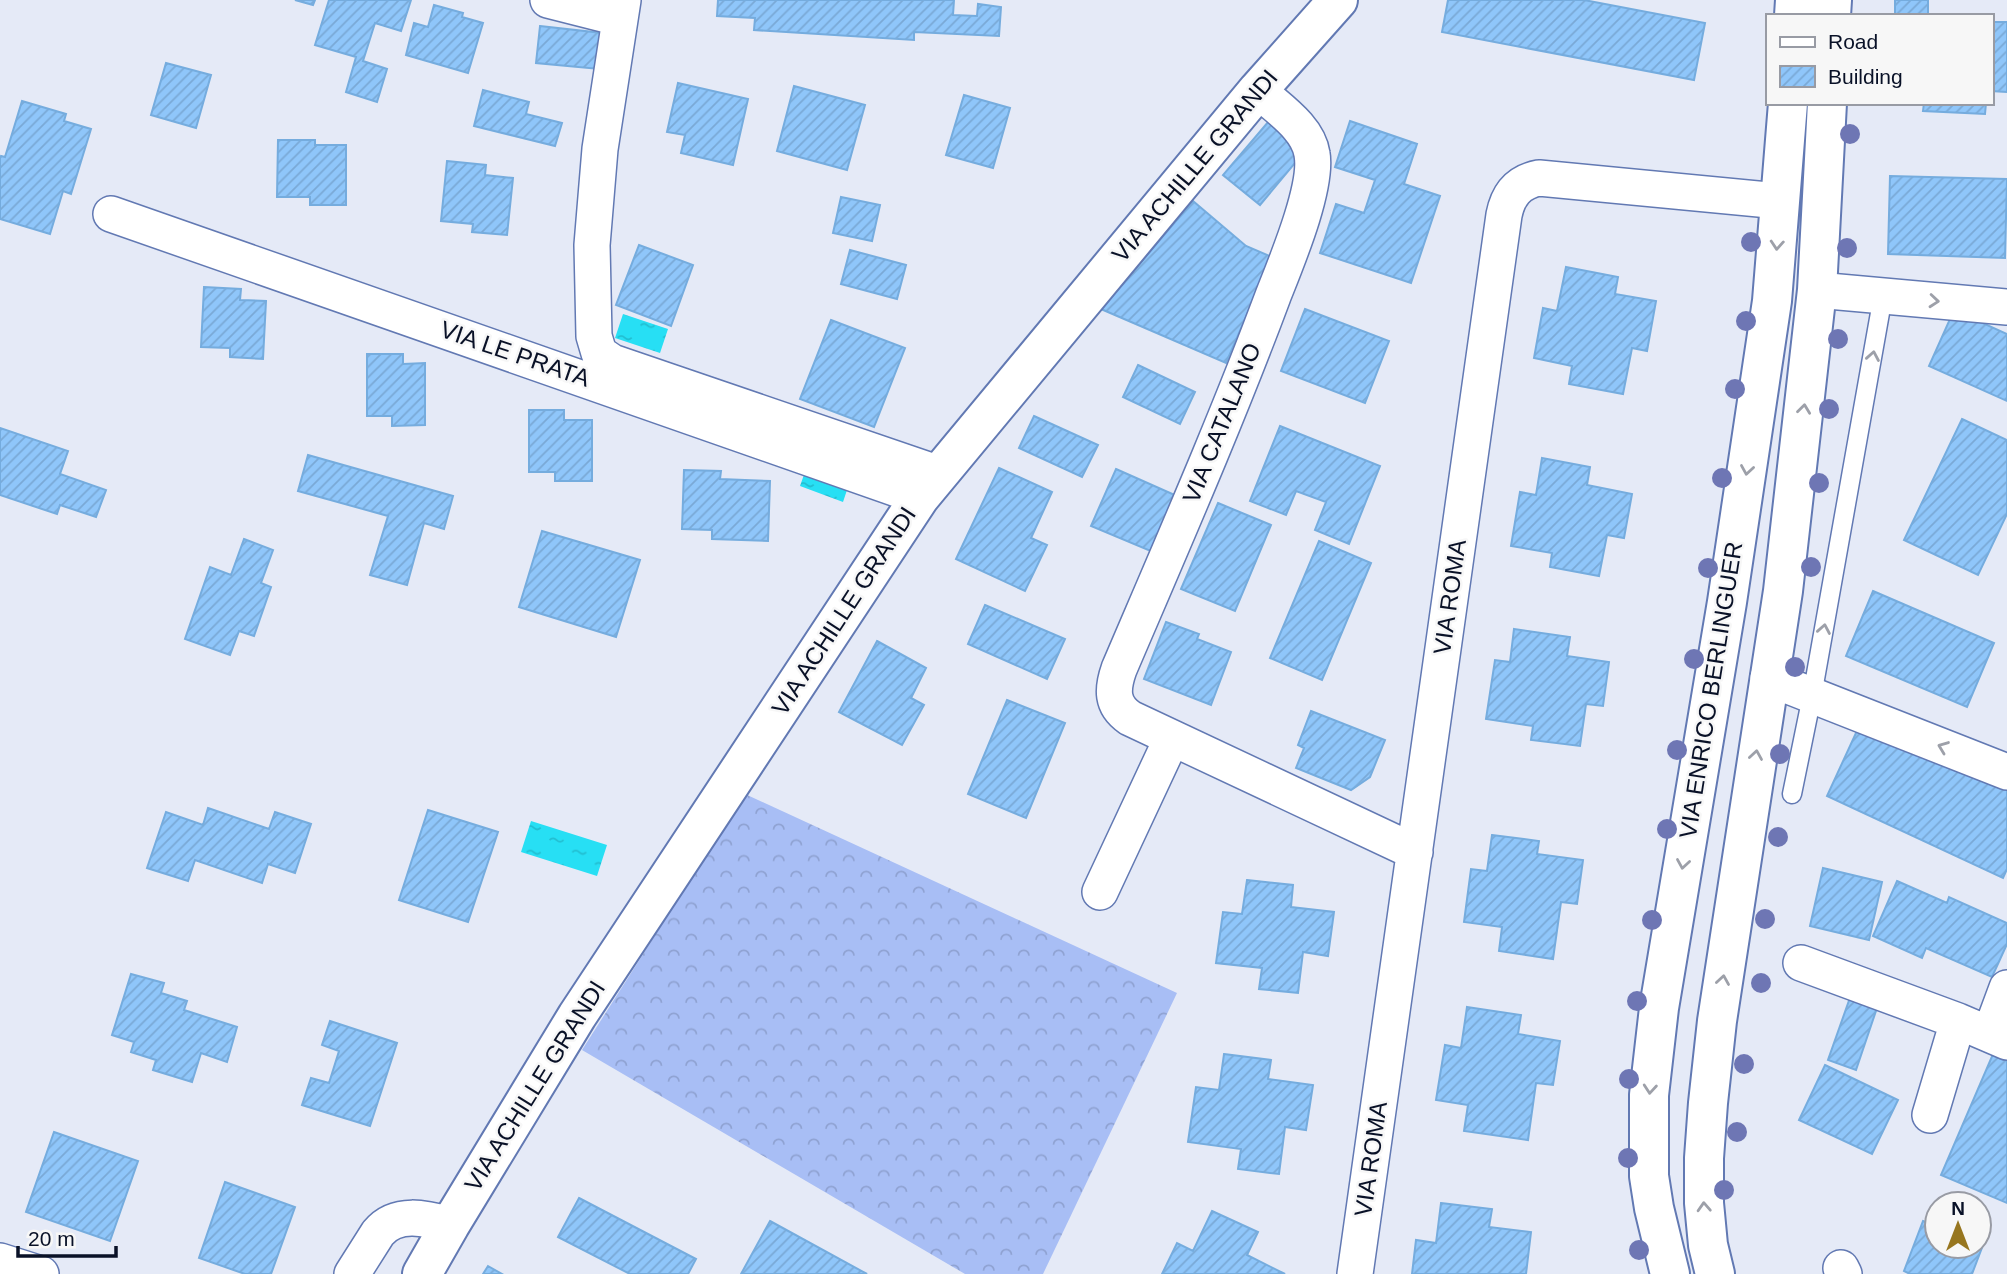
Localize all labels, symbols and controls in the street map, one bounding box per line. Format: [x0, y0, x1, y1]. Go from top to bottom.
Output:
legend [1766, 14, 1993, 105]
text: Road [1828, 30, 1878, 53]
street label: VIA ACHILLE GRANDI [1106, 64, 1283, 267]
text: Building [1828, 65, 1903, 88]
one-way arrow [1770, 239, 1785, 250]
one-way arrow [1929, 293, 1940, 308]
street label: VIA LE PRATA [437, 315, 594, 392]
street label: VIA CATALANO [1177, 339, 1266, 507]
one-way arrow [1864, 350, 1879, 362]
one-way arrow [1796, 403, 1811, 415]
one-way arrow [1740, 464, 1755, 476]
street label: VIA ACHILLE GRANDI [766, 502, 921, 720]
street label: VIA ROMA [1428, 538, 1471, 656]
street label: VIA ENRICO BERLINGUER [1674, 540, 1747, 840]
one-way arrow [1816, 623, 1831, 634]
one-way arrow [1938, 741, 1950, 755]
one-way arrow [1749, 750, 1764, 761]
one-way arrow [1676, 858, 1691, 870]
one-way arrow [1715, 975, 1730, 986]
street label: VIA ACHILLE GRANDI [459, 976, 610, 1196]
one-way arrow [1642, 1083, 1657, 1095]
street label: VIA ROMA [1349, 1100, 1392, 1218]
north arrow [1923, 1190, 1993, 1260]
text: N [1951, 1198, 1965, 1219]
one-way arrow [1697, 1201, 1712, 1212]
scale bar [18, 1214, 116, 1258]
text: 20 m [28, 1227, 75, 1250]

